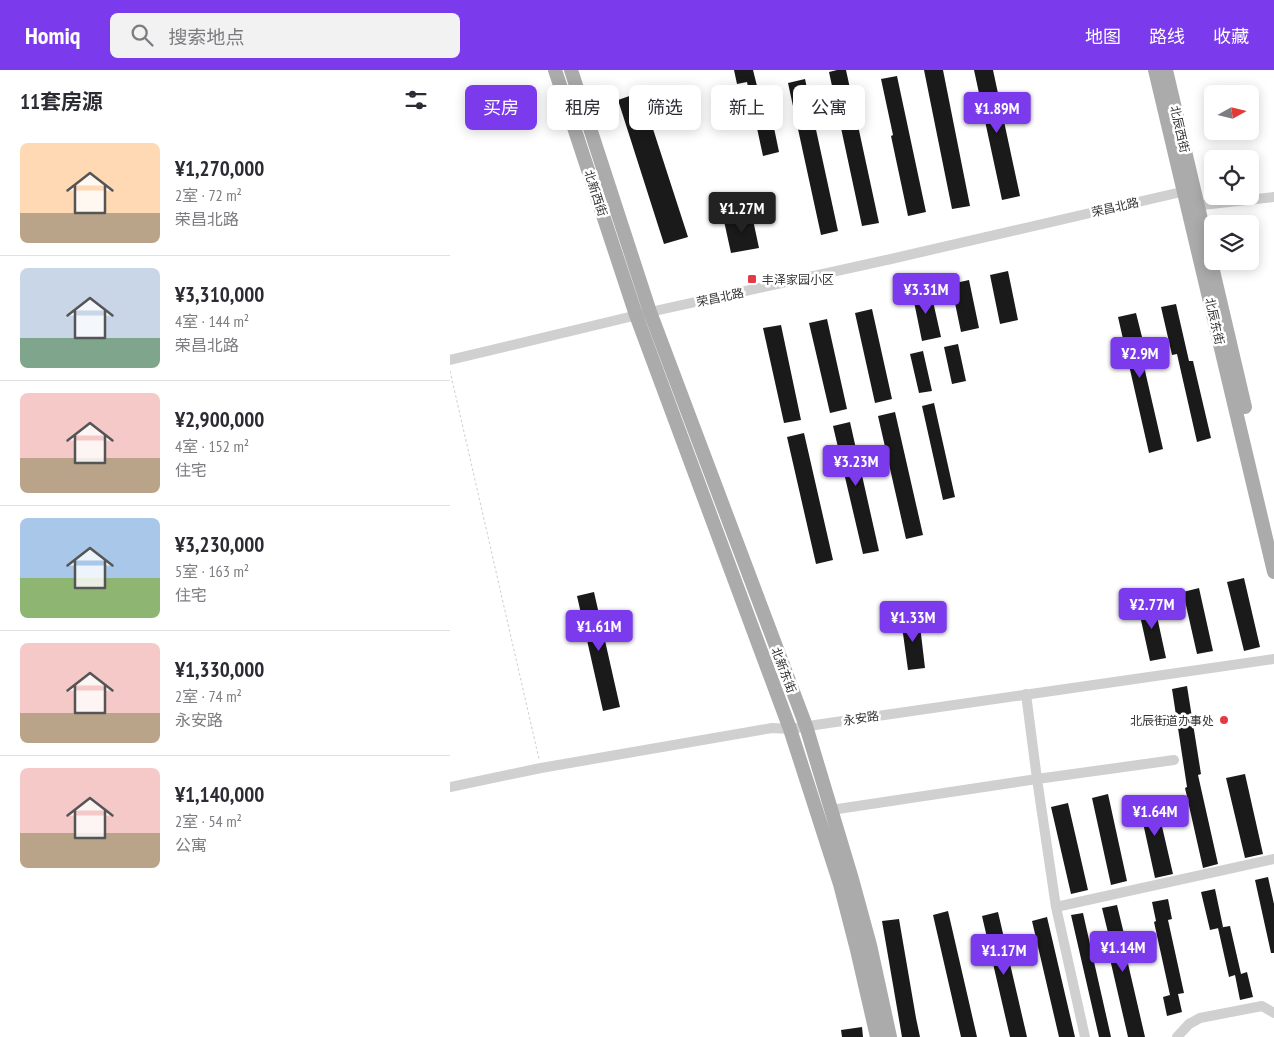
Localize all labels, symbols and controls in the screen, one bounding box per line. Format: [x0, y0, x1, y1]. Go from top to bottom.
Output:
search box [110, 13, 460, 58]
text: Homiq [25, 20, 80, 51]
icon: search [128, 21, 156, 49]
text: 搜索地点 [168, 25, 244, 49]
text: 地图 [1085, 25, 1121, 48]
text: 路线 [1149, 25, 1185, 48]
text: 收藏 [1213, 25, 1249, 48]
chip: 买房 [465, 85, 537, 130]
chip: 租房 [547, 85, 619, 130]
chip: 筛选 [629, 85, 701, 130]
chip: 新上 [711, 85, 783, 130]
chip: 公寓 [793, 85, 865, 130]
north arrow [1204, 85, 1259, 140]
map controls [1204, 85, 1259, 270]
icon: filters [402, 86, 430, 114]
text: 11套房源 [20, 88, 103, 115]
pin: ¥1.89M [956, 92, 1038, 134]
text: ¥1.89M [975, 98, 1019, 118]
street label: 北辰西街 [1167, 104, 1193, 154]
button: locate [1204, 150, 1259, 205]
text: ¥1,270,000 [175, 155, 264, 182]
icon: home [60, 163, 120, 223]
street label: 北新西街 [581, 168, 611, 218]
text: 2室 · 72 m² [175, 185, 242, 205]
pin: ¥1.27M [701, 191, 783, 234]
street label: 荣昌北路 [1090, 194, 1140, 220]
text: ¥1.27M [720, 198, 764, 218]
text: 荣昌北路 [175, 209, 239, 229]
button: layers [1204, 215, 1259, 270]
place label: 丰泽家园小区 [762, 272, 834, 287]
pin: ¥3.31M [885, 272, 967, 315]
marker: 丰泽家园小区 [746, 273, 758, 285]
text: ¥3.31M [904, 279, 948, 299]
text: ¥3,310,000 [175, 281, 264, 308]
street label: 荣昌北路 [695, 285, 745, 309]
icon: home [60, 288, 120, 348]
street label: 北辰东街 [1202, 296, 1228, 346]
text: 4室 · 144 m² [175, 311, 249, 331]
text: 荣昌北路 [175, 335, 239, 355]
pin: ¥2.9M [1105, 336, 1175, 379]
text: ¥2.9M [1122, 343, 1158, 363]
text: ¥2,900,000 [175, 406, 264, 433]
icon: home [60, 413, 120, 473]
text: 4室 · 152 m² [175, 436, 249, 456]
pin: ¥3.23M [815, 444, 897, 487]
text: ¥3.23M [834, 451, 878, 471]
text: 住宅 [175, 460, 207, 480]
text: ¥3,230,000 [175, 531, 264, 558]
icon: home [60, 538, 120, 598]
text: 5室 · 163 m² [175, 561, 249, 581]
text: 住宅 [175, 585, 207, 605]
pin: ¥2.77M [1111, 588, 1193, 630]
text: ¥2.77M [1130, 594, 1174, 614]
pin: ¥1.33M [872, 600, 954, 643]
text: ¥1.33M [891, 607, 935, 627]
pin: ¥1.61M [558, 610, 640, 652]
text: ¥1.61M [577, 616, 621, 636]
street label: 北新东街 [768, 645, 800, 695]
text: ¥1,330,000 [175, 656, 264, 683]
icon: home [60, 663, 120, 723]
text: 2室 · 74 m² [175, 686, 242, 706]
street label: 永安路 [842, 708, 880, 728]
text: 永安路 [175, 710, 223, 730]
place label: 北辰街道办事处 [1130, 713, 1214, 728]
marker: 北辰街道办事处 [1218, 714, 1230, 726]
text: ¥1,140,000 [175, 781, 264, 808]
icon: home [60, 788, 120, 848]
pin: ¥1.64M [1114, 794, 1196, 837]
text: ¥1.64M [1133, 801, 1177, 821]
text: 2室 · 54 m² [175, 811, 242, 831]
text: 公寓 [175, 835, 207, 855]
pin: ¥1.14M [1082, 930, 1164, 973]
pin: ¥1.17M [963, 934, 1045, 976]
text: ¥1.14M [1101, 937, 1145, 957]
text: ¥1.17M [982, 940, 1026, 960]

